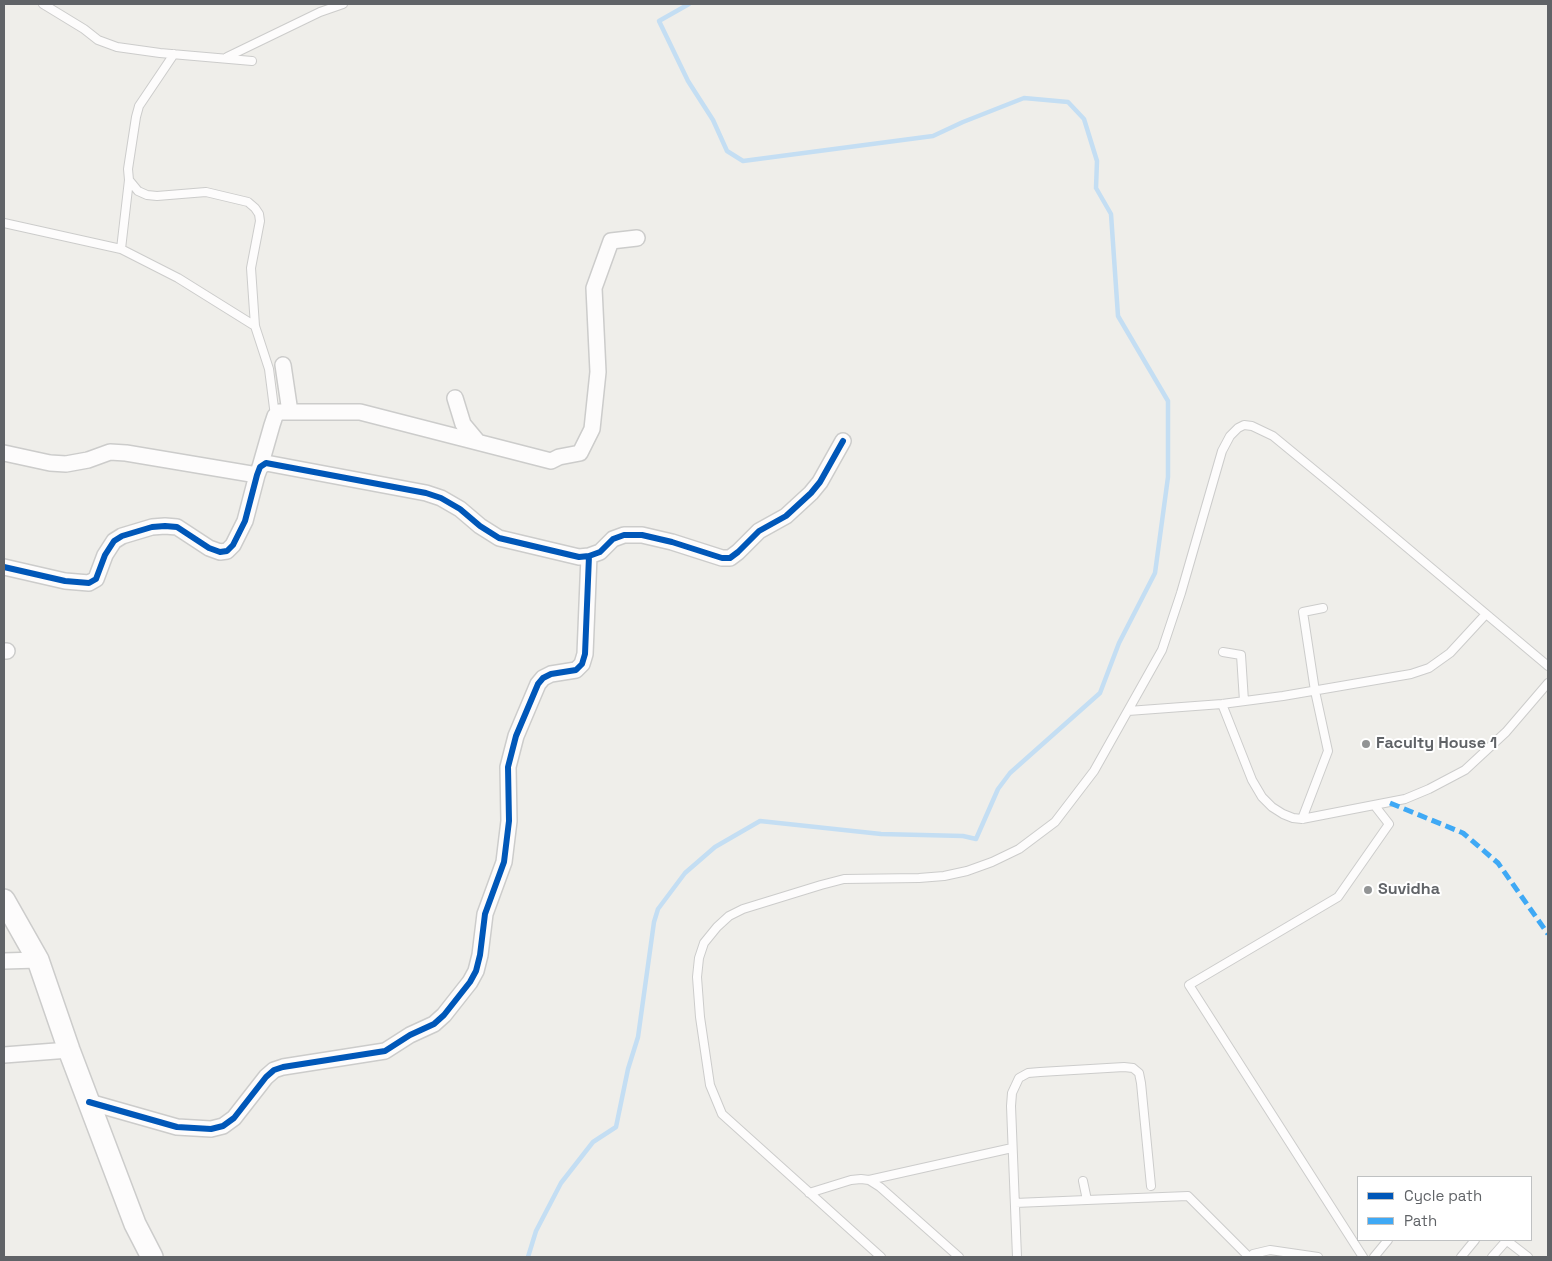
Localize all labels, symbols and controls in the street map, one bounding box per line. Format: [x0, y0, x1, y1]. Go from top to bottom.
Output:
place label: Faculty House 1 [1376, 734, 1497, 754]
marker: Faculty House 1 [1360, 738, 1372, 750]
place label: Suvidha [1378, 880, 1440, 900]
marker: Suvidha [1362, 884, 1374, 896]
legend [1357, 1176, 1532, 1241]
text: Cycle path [1404, 1186, 1482, 1205]
text: Path [1404, 1211, 1437, 1230]

